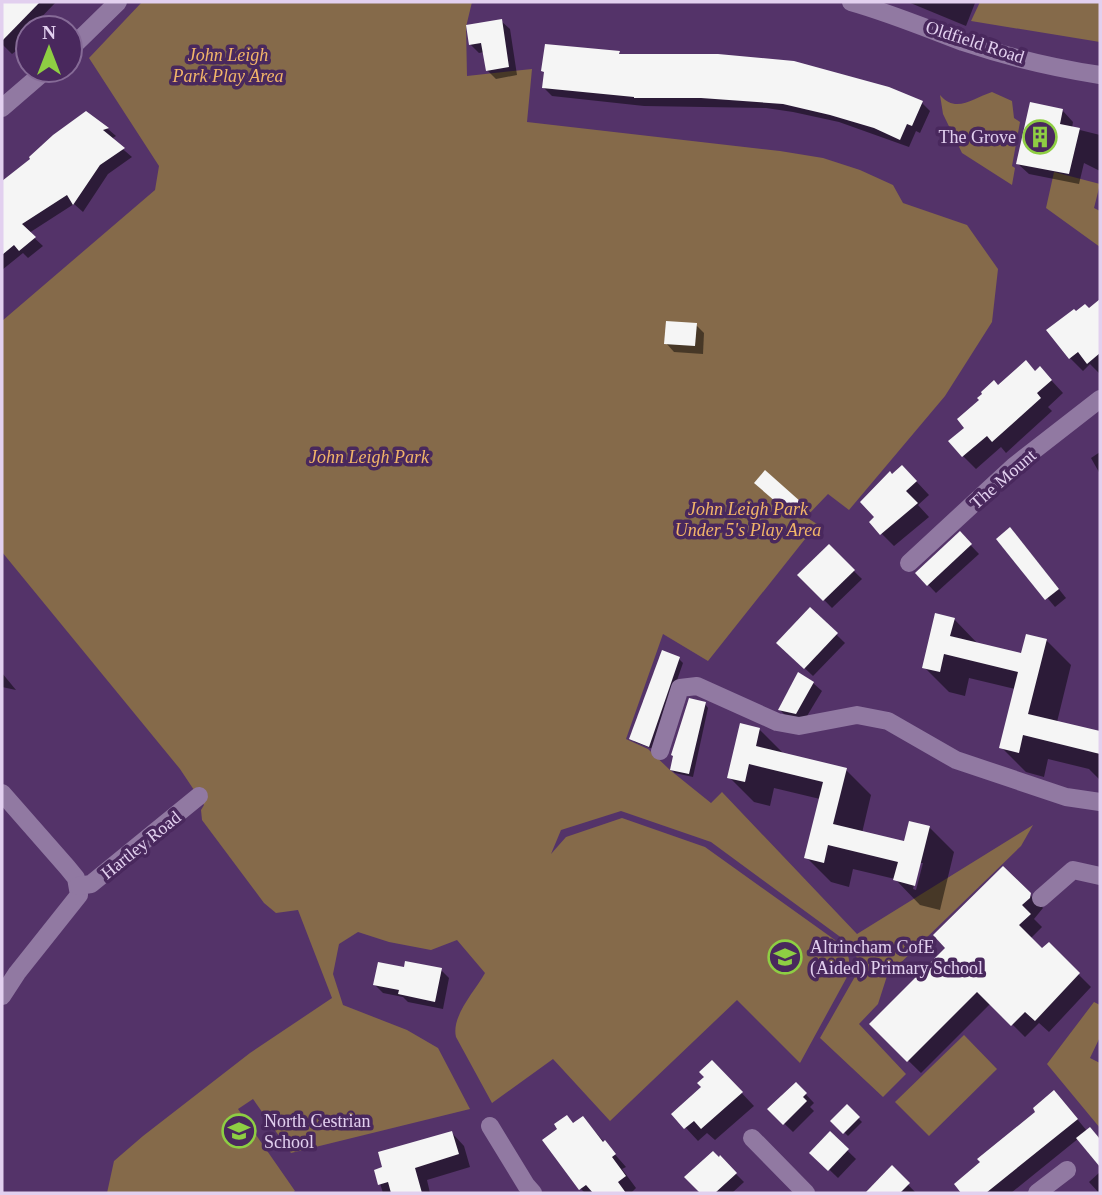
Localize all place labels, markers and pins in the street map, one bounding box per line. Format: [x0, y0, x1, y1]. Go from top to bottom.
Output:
building icon: The Grove [1021, 118, 1059, 156]
place label: The Grove [939, 127, 1016, 147]
place label: Altrincham CofE (Aided) Primary School [810, 937, 983, 979]
school or university icon: Altrincham CofE (Aided) Primary School [766, 938, 804, 976]
place label: North Cestrian School [264, 1111, 370, 1152]
school or university icon: North Cestrian School [220, 1112, 258, 1150]

